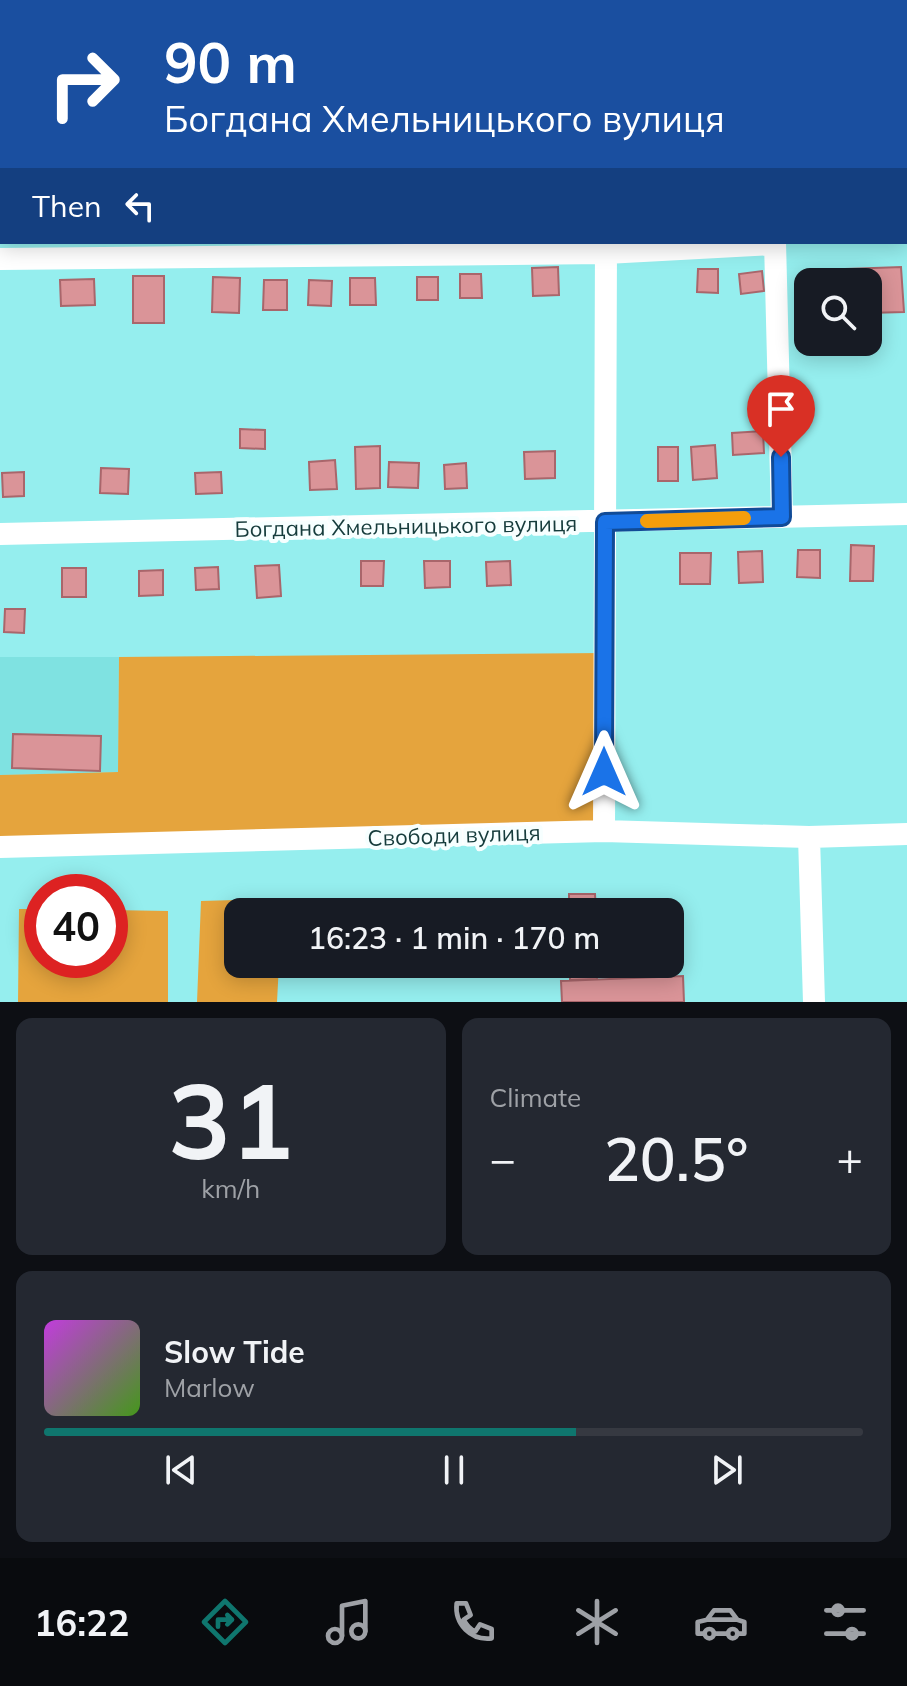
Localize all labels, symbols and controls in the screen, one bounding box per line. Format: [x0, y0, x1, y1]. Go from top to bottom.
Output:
text: 90 m [164, 27, 297, 97]
icon: right [32, 32, 136, 136]
text: Богдана Хмельницького вулиця [164, 96, 725, 141]
icon: left [118, 184, 162, 228]
text: Then [32, 187, 102, 225]
map controls [794, 268, 882, 356]
button: search [794, 268, 882, 356]
pin [747, 375, 815, 457]
icon: arrive [759, 387, 803, 431]
street label: Богдана Хмельницького вулиця [234, 509, 578, 543]
position arrow [562, 730, 646, 814]
street label: Свободи вулиця [367, 818, 541, 852]
speed limit sign: 40 [24, 874, 128, 978]
text: 16:23 · 1 min · 170 m [308, 919, 600, 957]
text: 31 [168, 1054, 293, 1185]
text: Climate [490, 1081, 581, 1114]
text: 20.5° [604, 1121, 749, 1196]
text: − [490, 1131, 516, 1186]
text: + [837, 1131, 863, 1186]
text: km/h [201, 1172, 260, 1205]
text: Slow Tide [164, 1333, 305, 1371]
text: Marlow [164, 1371, 255, 1404]
icon: previous [159, 1448, 203, 1492]
icon: pause [432, 1448, 476, 1492]
icon: next [705, 1448, 749, 1492]
icon: directions [197, 1594, 253, 1650]
icon: music [321, 1594, 377, 1650]
icon: phone [445, 1594, 501, 1650]
icon: climate [569, 1594, 625, 1650]
icon: car [693, 1594, 749, 1650]
icon: filters [817, 1594, 873, 1650]
text: 16:22 [34, 1600, 129, 1645]

